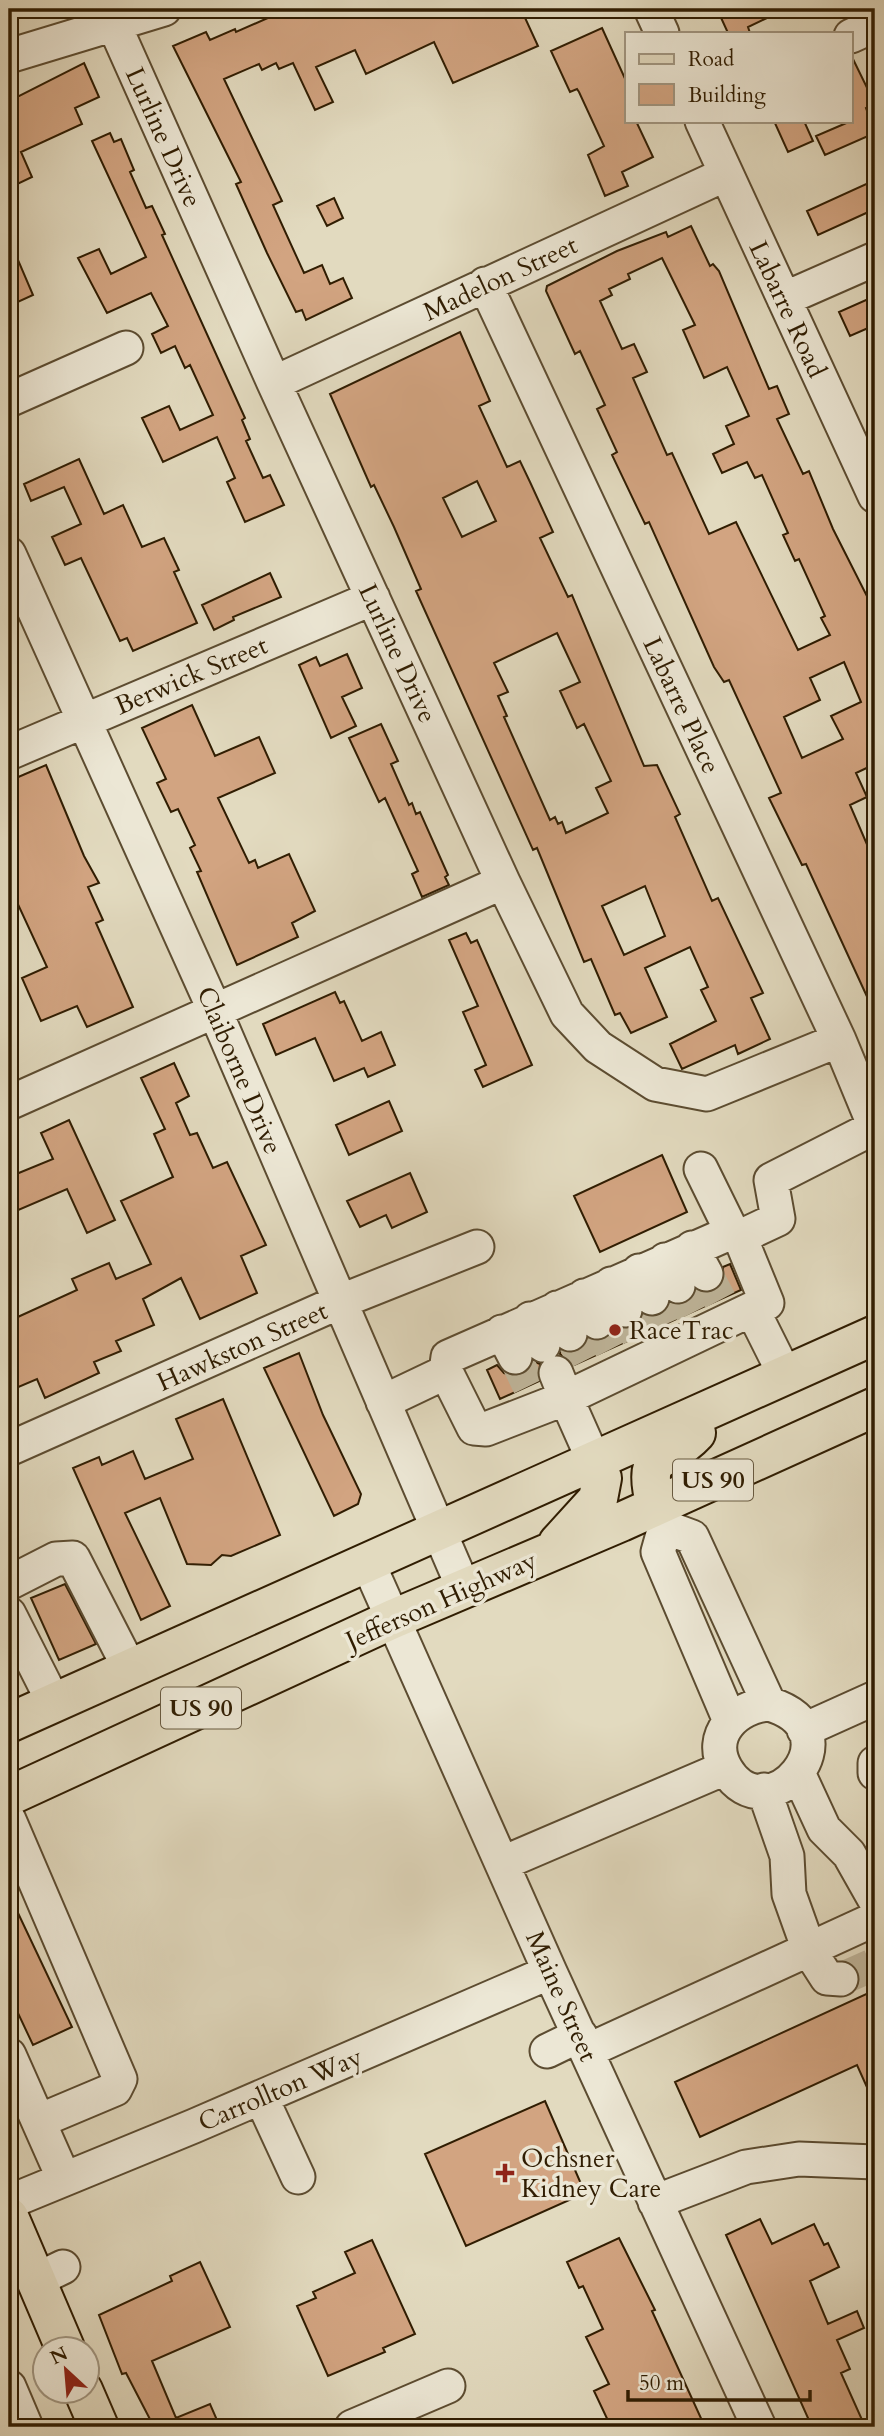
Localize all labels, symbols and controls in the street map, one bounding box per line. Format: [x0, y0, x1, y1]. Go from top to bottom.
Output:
legend [625, 32, 852, 122]
text: Road [688, 45, 734, 74]
street label: Lurline Drive [117, 62, 210, 213]
text: Building [688, 81, 766, 110]
street label: Madelon Street [417, 227, 583, 329]
street label: Labarre Road [741, 235, 835, 383]
street label: Lurline Drive [350, 578, 445, 729]
street label: Berwick Street [110, 628, 273, 723]
street label: Labarre Place [635, 631, 728, 779]
street label: Claiborne Drive [188, 981, 291, 1159]
street label: Hawkston Street [151, 1293, 333, 1400]
place label: RaceTrac [629, 1313, 734, 1348]
marker: RaceTrac [607, 1322, 623, 1338]
road number: US 90 [673, 1460, 753, 1500]
street label: Jefferson Highway [336, 1543, 543, 1660]
road number: US 90 [161, 1688, 241, 1728]
street label: Maine Street [517, 1926, 606, 2067]
street label: Carrollton Way [193, 2039, 368, 2140]
place label: Ochsner Kidney Care [521, 2141, 661, 2206]
marker: Ochsner Kidney Care [495, 2163, 515, 2183]
north arrow [32, 2334, 102, 2404]
text: N [46, 2340, 73, 2371]
scale bar [628, 2359, 810, 2403]
text: 50 m [639, 2369, 684, 2398]

